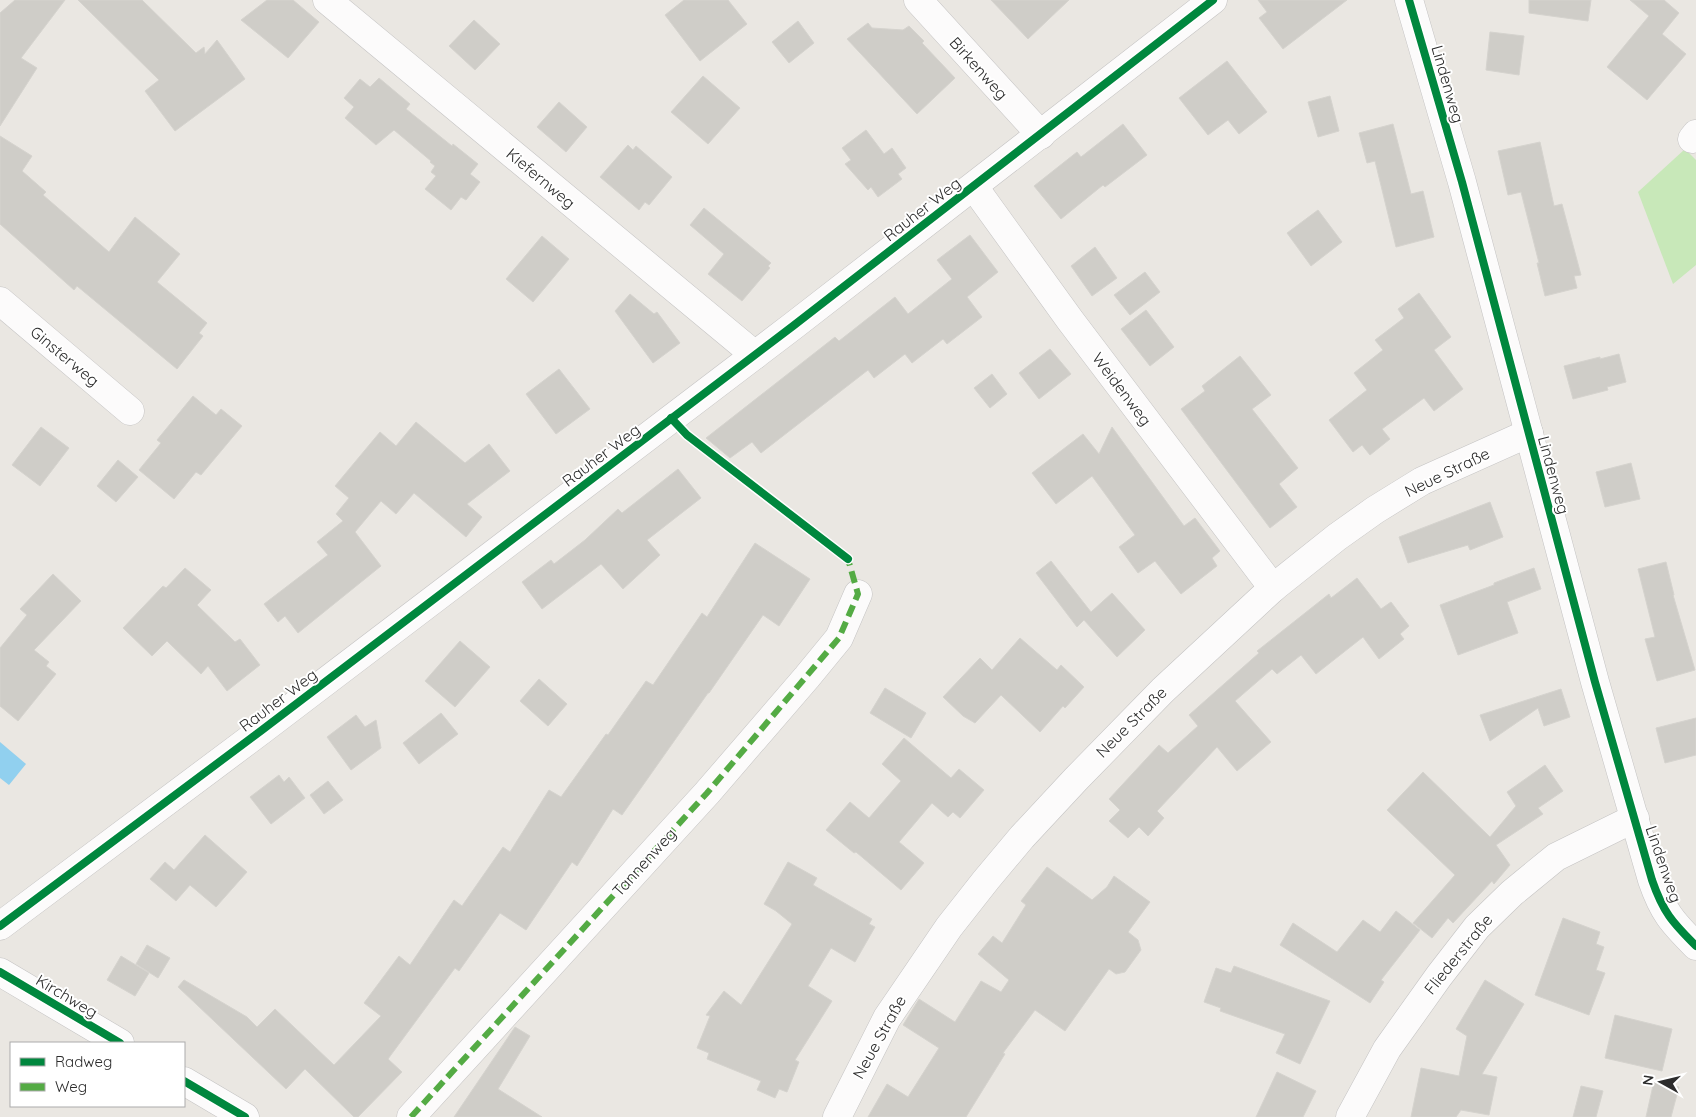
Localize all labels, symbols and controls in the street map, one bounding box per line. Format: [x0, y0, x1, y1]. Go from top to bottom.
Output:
street label: Birkenweg [946, 33, 1012, 103]
street label: Lindenweg [1427, 43, 1469, 125]
street label: Kiefernweg [502, 143, 580, 213]
street label: Rauher Weg [879, 173, 965, 245]
street label: Ginsterweg [27, 321, 103, 391]
street label: Weidenweg [1088, 348, 1156, 430]
street label: Rauher Weg [558, 419, 644, 491]
street label: Lindenweg [1534, 434, 1574, 516]
street label: Neue Straße [1401, 443, 1493, 501]
street label: Rauher Weg [235, 664, 321, 736]
street label: Neue Straße [1091, 682, 1171, 762]
street label: Lindenweg [1641, 823, 1687, 905]
street label: Tannenweg [608, 824, 680, 900]
street label: Fliederstraße [1420, 910, 1496, 998]
street label: Kirchweg [33, 970, 101, 1022]
street label: Neue Straße [848, 992, 910, 1082]
legend [10, 1042, 185, 1107]
text: Radweg [55, 1052, 112, 1071]
north arrow [1636, 1057, 1686, 1107]
text: N [1638, 1074, 1658, 1087]
text: Weg [55, 1077, 87, 1096]

